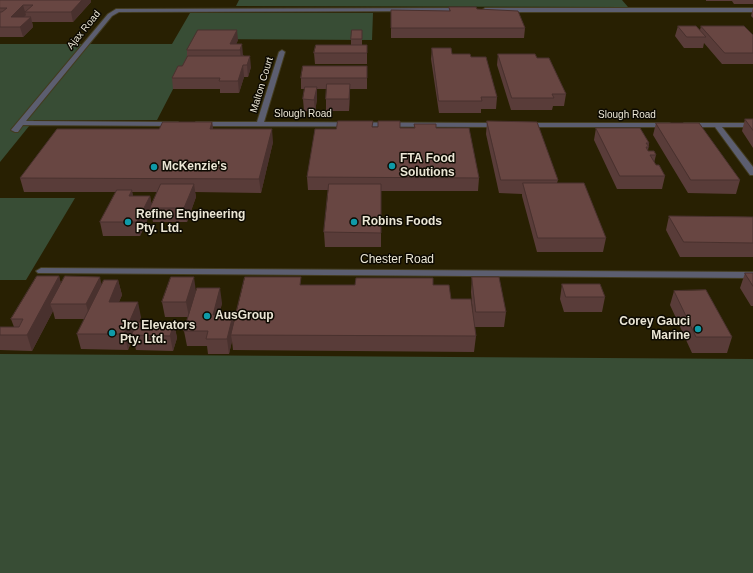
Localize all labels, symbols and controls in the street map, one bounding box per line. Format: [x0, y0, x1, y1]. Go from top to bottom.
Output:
street label: Ajax Road [65, 8, 103, 52]
street label: Malton Court [248, 56, 276, 114]
street label: Slough Road [274, 108, 332, 120]
street label: Slough Road [598, 109, 656, 121]
place label: FTA Food Solutions [400, 152, 455, 180]
place label: McKenzie's [162, 160, 227, 174]
marker: FTA Food Solutions [387, 161, 397, 171]
marker: McKenzie's [149, 162, 159, 172]
place label: Refine Engineering Pty. Ltd. [136, 208, 245, 236]
place label: Robins Foods [362, 215, 442, 229]
marker: Refine Engineering Pty. Ltd. [123, 217, 133, 227]
marker: Robins Foods [349, 217, 359, 227]
street label: Chester Road [360, 253, 434, 267]
place label: AusGroup [215, 309, 274, 323]
marker: AusGroup [202, 311, 212, 321]
place label: Corey Gauci Marine [619, 315, 690, 343]
place label: Jrc Elevators Pty. Ltd. [120, 319, 195, 347]
marker: Corey Gauci Marine [693, 324, 703, 334]
marker: Jrc Elevators Pty. Ltd. [107, 328, 117, 338]

